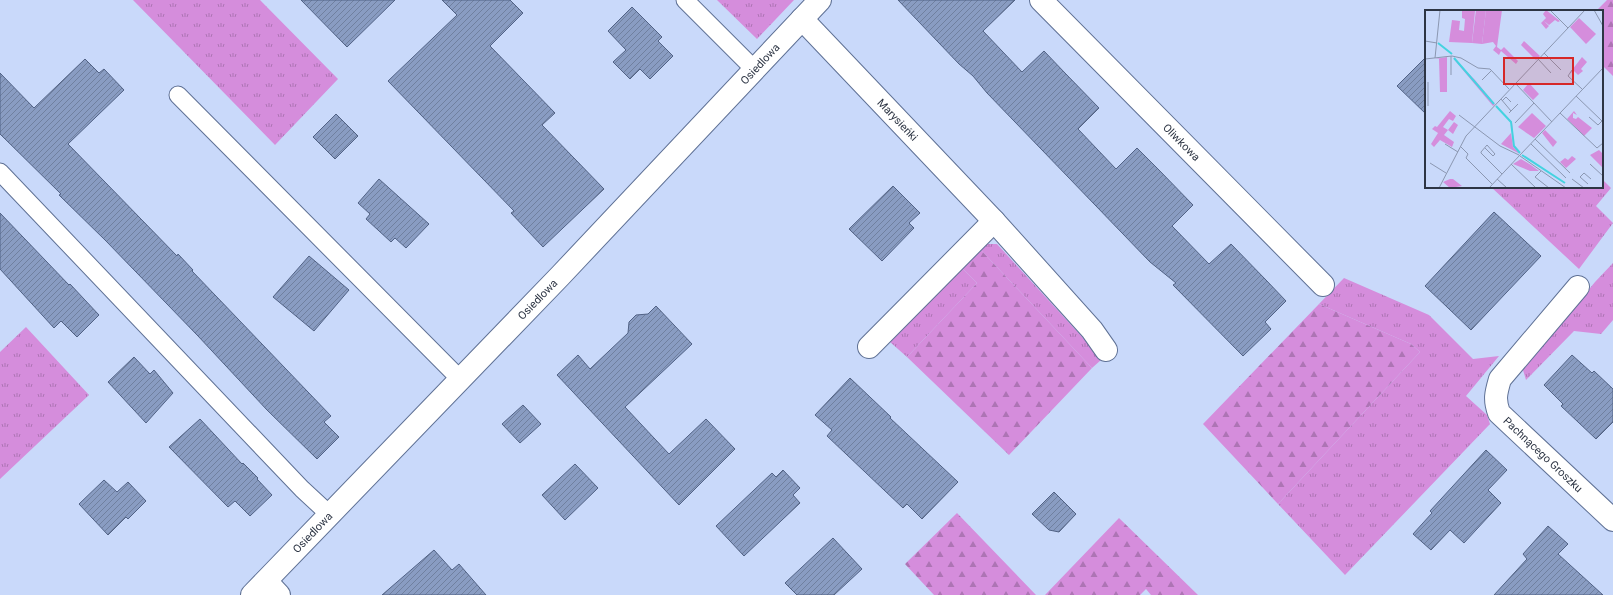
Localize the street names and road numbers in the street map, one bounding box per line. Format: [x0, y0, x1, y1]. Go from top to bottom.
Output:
street label: Osiedlowa [738, 41, 783, 87]
street label: Marysieńki [874, 96, 920, 144]
street label: Oliwkowa [1160, 121, 1203, 164]
street label: Osiedlowa [515, 277, 560, 323]
street label: Pachnącego Groszku [1501, 415, 1585, 495]
street label: Osiedlowa [290, 510, 335, 556]

